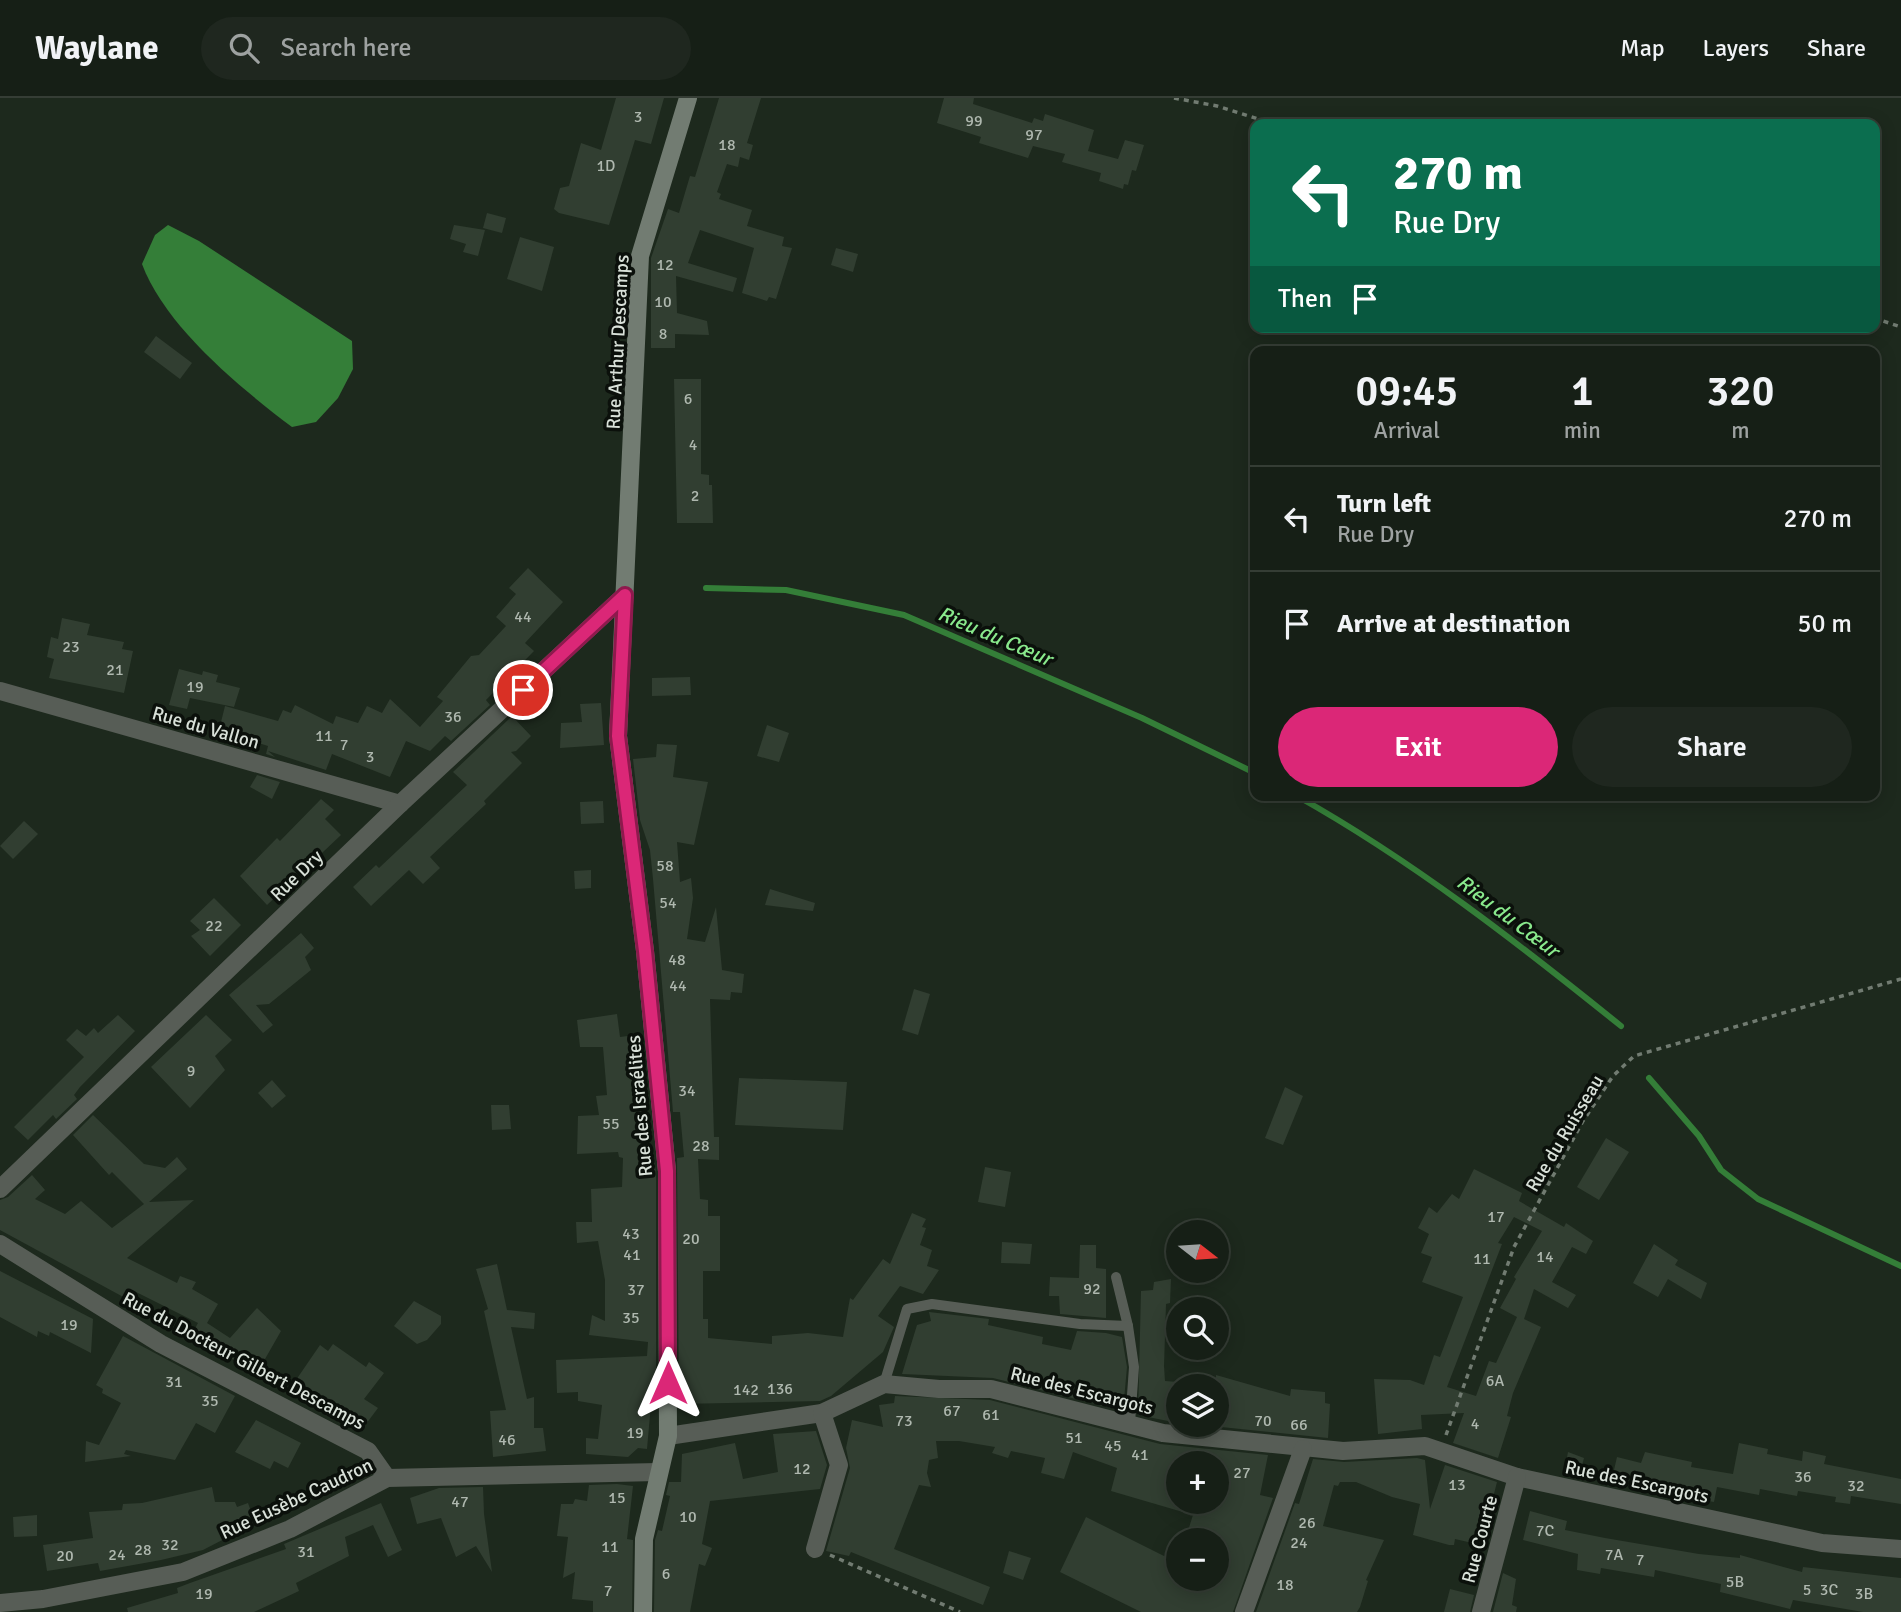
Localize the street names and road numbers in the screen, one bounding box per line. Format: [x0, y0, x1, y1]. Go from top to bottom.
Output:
street label: Rue Arthur Descamps [601, 254, 635, 430]
street label: Rue du Vallon [149, 701, 262, 755]
street label: Rue Dry [265, 845, 328, 906]
street label: Rue des Israélites [622, 1034, 658, 1178]
street label: Rue du Ruisseau [1520, 1071, 1609, 1196]
street label: Rue du Docteur Gilbert Descamps [118, 1287, 369, 1435]
street label: Rue des Escargots [1008, 1362, 1156, 1420]
street label: Rue Eusèbe Caudron [216, 1453, 377, 1545]
street label: Rue des Escargots [1563, 1455, 1711, 1509]
street label: Rue Courte [1457, 1493, 1503, 1586]

